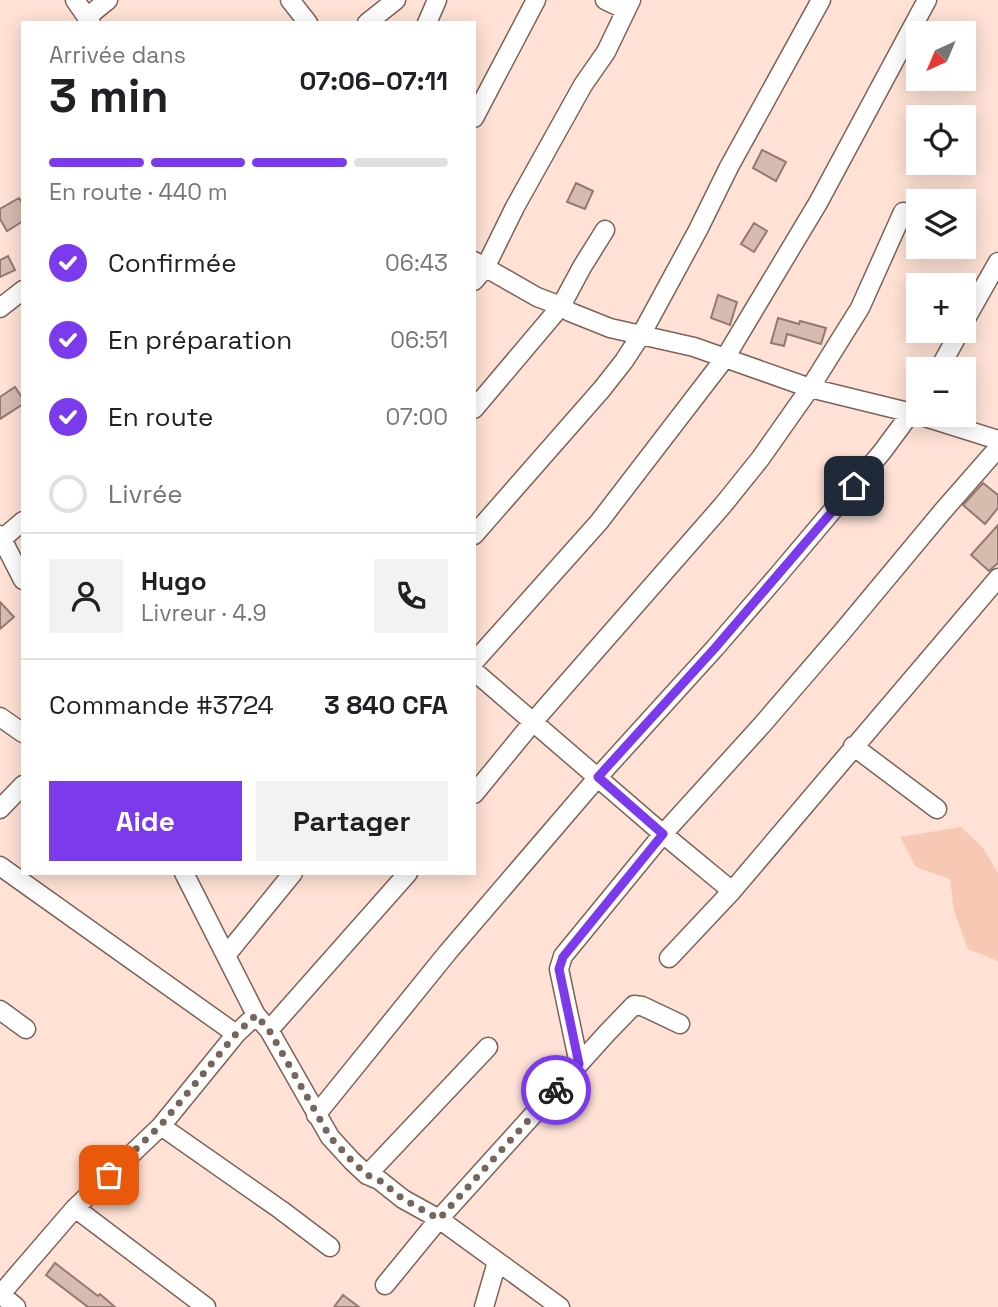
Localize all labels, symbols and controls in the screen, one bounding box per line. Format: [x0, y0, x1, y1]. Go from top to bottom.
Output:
north arrow [906, 21, 976, 91]
map controls [906, 21, 976, 427]
text: Arrivée dans [49, 40, 186, 70]
text: 07:06–07:11 [299, 64, 448, 98]
text: 3 min [49, 67, 169, 125]
button: locate [906, 105, 976, 175]
text: En route · 440 m [49, 177, 228, 207]
button: layers [906, 189, 976, 259]
icon: check [49, 244, 87, 282]
text: Confirmée [108, 246, 237, 280]
text: 06:43 [385, 248, 448, 278]
button: + [906, 273, 976, 343]
icon: check [49, 321, 87, 359]
text: En préparation [108, 323, 292, 357]
text: 06:51 [390, 325, 448, 355]
button: − [906, 357, 976, 427]
icon: check [49, 398, 87, 436]
text: En route [108, 400, 213, 434]
text: 07:00 [385, 402, 448, 432]
pin [824, 456, 884, 516]
icon: home [835, 467, 873, 505]
text: Livrée [108, 477, 183, 511]
button: person [49, 559, 123, 633]
button: phone [374, 559, 448, 633]
text: Hugo [141, 564, 207, 598]
text: Livreur · 4.9 [141, 598, 267, 628]
text: Commande #3724 [49, 688, 274, 722]
text: 3 840 CFA [324, 688, 448, 722]
button: Aide [49, 781, 242, 861]
button: Partager [256, 781, 448, 861]
courier [521, 1055, 591, 1125]
icon: bike [537, 1071, 575, 1109]
pin [79, 1145, 139, 1205]
icon: bag [90, 1156, 128, 1194]

